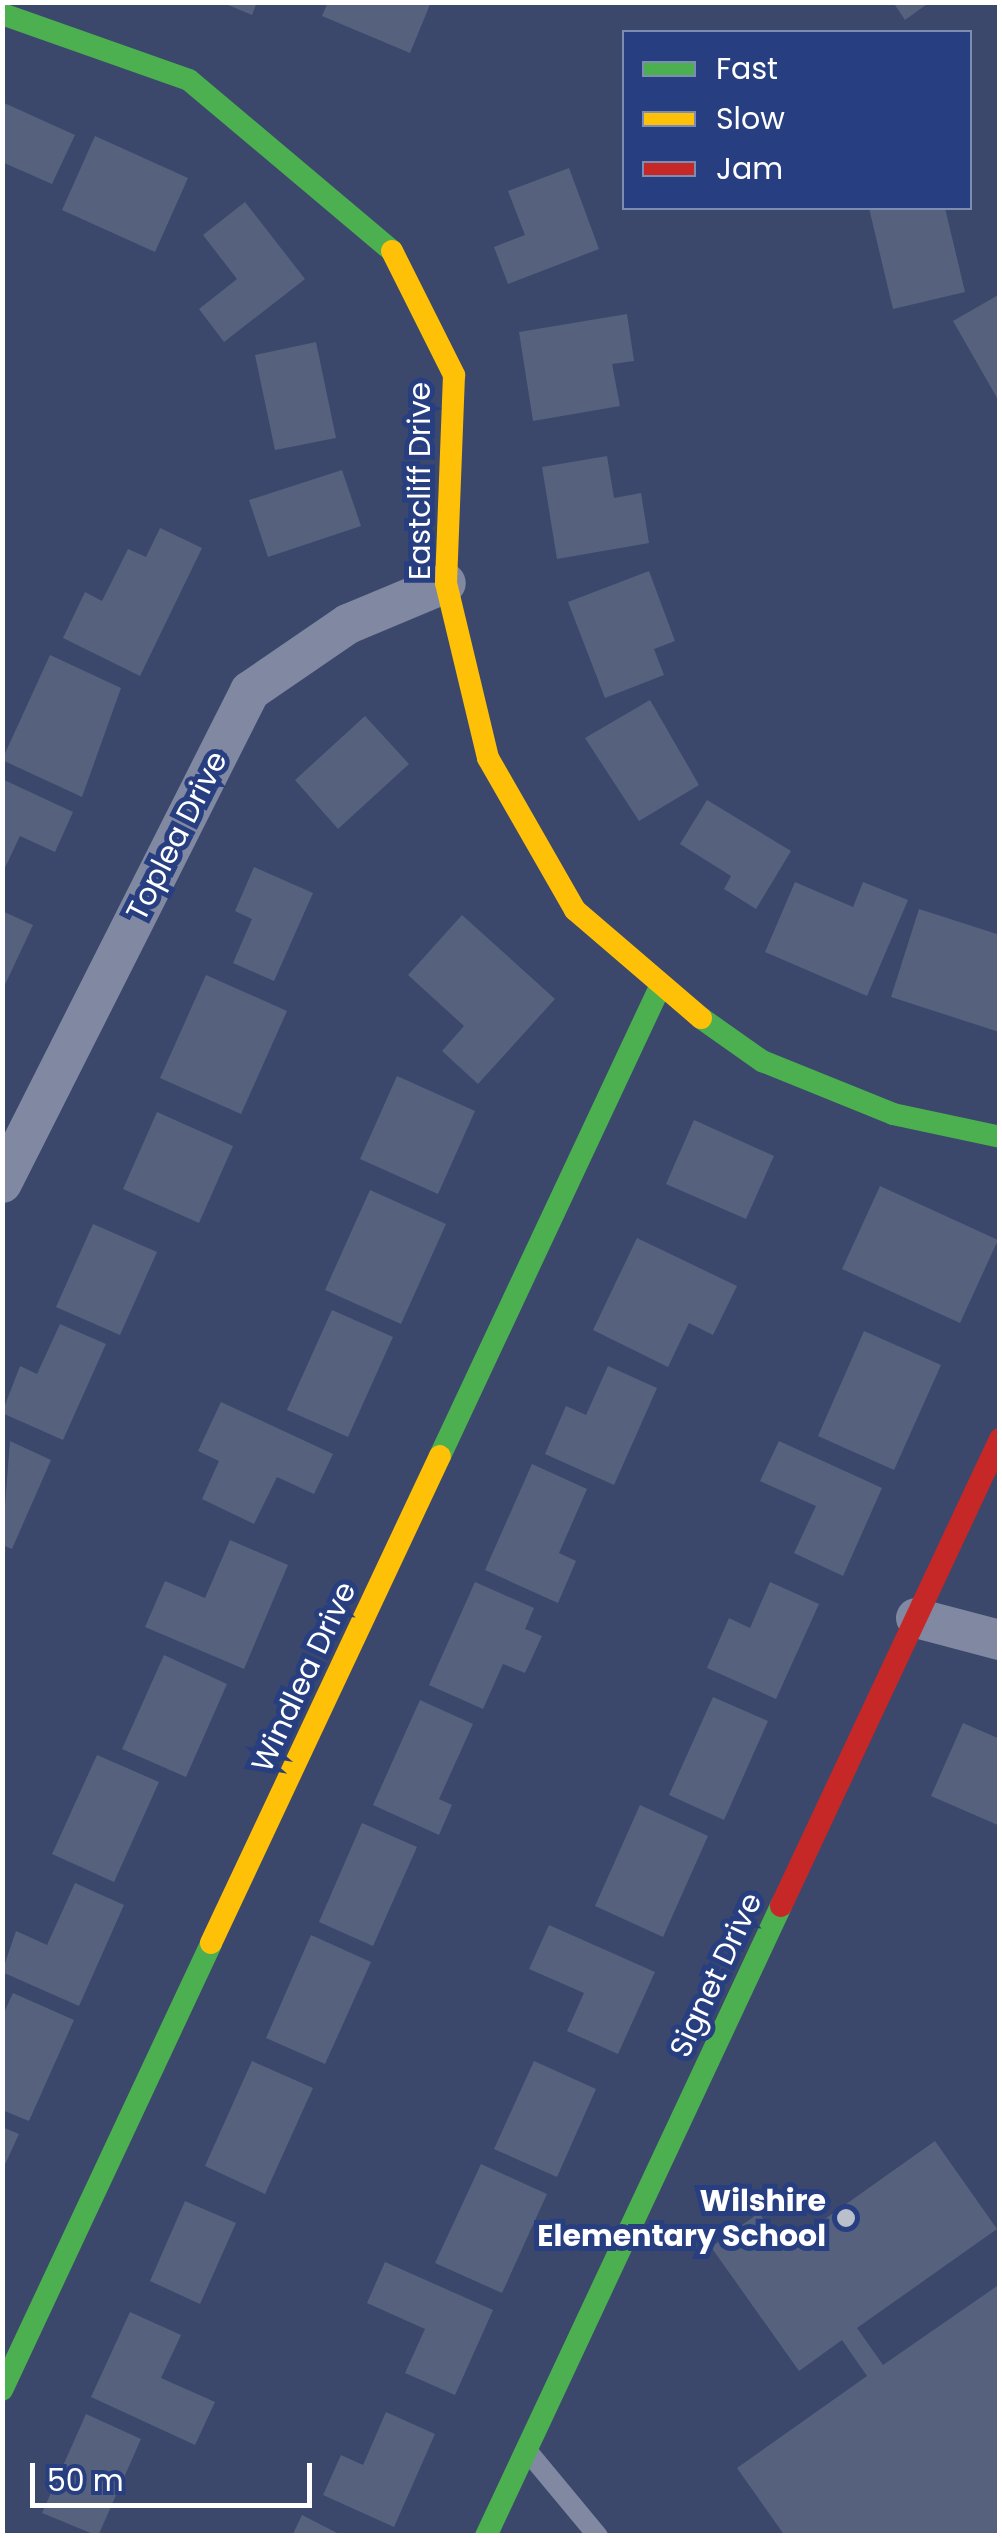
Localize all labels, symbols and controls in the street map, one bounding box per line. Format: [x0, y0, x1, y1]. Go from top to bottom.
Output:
legend [622, 30, 972, 210]
text: Fast [716, 47, 778, 90]
text: Slow [716, 97, 785, 140]
text: Jam [716, 147, 783, 190]
street label: Eastcliff Drive [402, 382, 438, 580]
street label: Toplea Drive [119, 745, 235, 927]
street label: Windlea Drive [244, 1576, 364, 1778]
street label: Signet Drive [662, 1887, 770, 2063]
place label: Wilshire Elementary School [537, 2183, 826, 2254]
marker: Wilshire Elementary School [835, 2207, 857, 2229]
scale bar [35, 2443, 318, 2505]
text: 50 m [47, 2459, 124, 2502]

